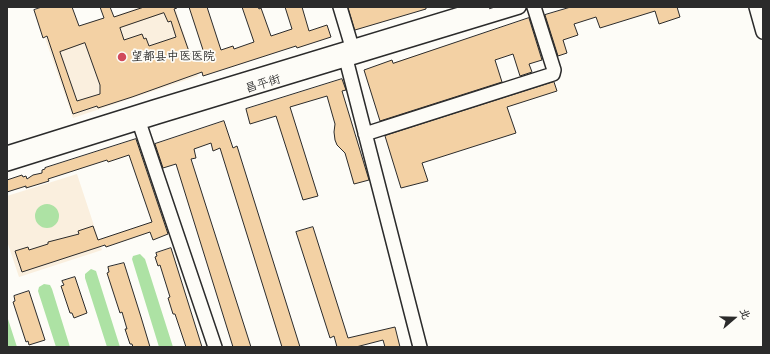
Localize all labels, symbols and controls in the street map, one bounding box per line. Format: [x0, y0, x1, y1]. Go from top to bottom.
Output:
place label: 望都县中医医院 [131, 50, 215, 64]
marker: 望都县中医医院 [116, 51, 128, 63]
street label: 昌平街 [244, 72, 282, 96]
north arrow [714, 298, 754, 338]
text: 北 [736, 306, 756, 322]

